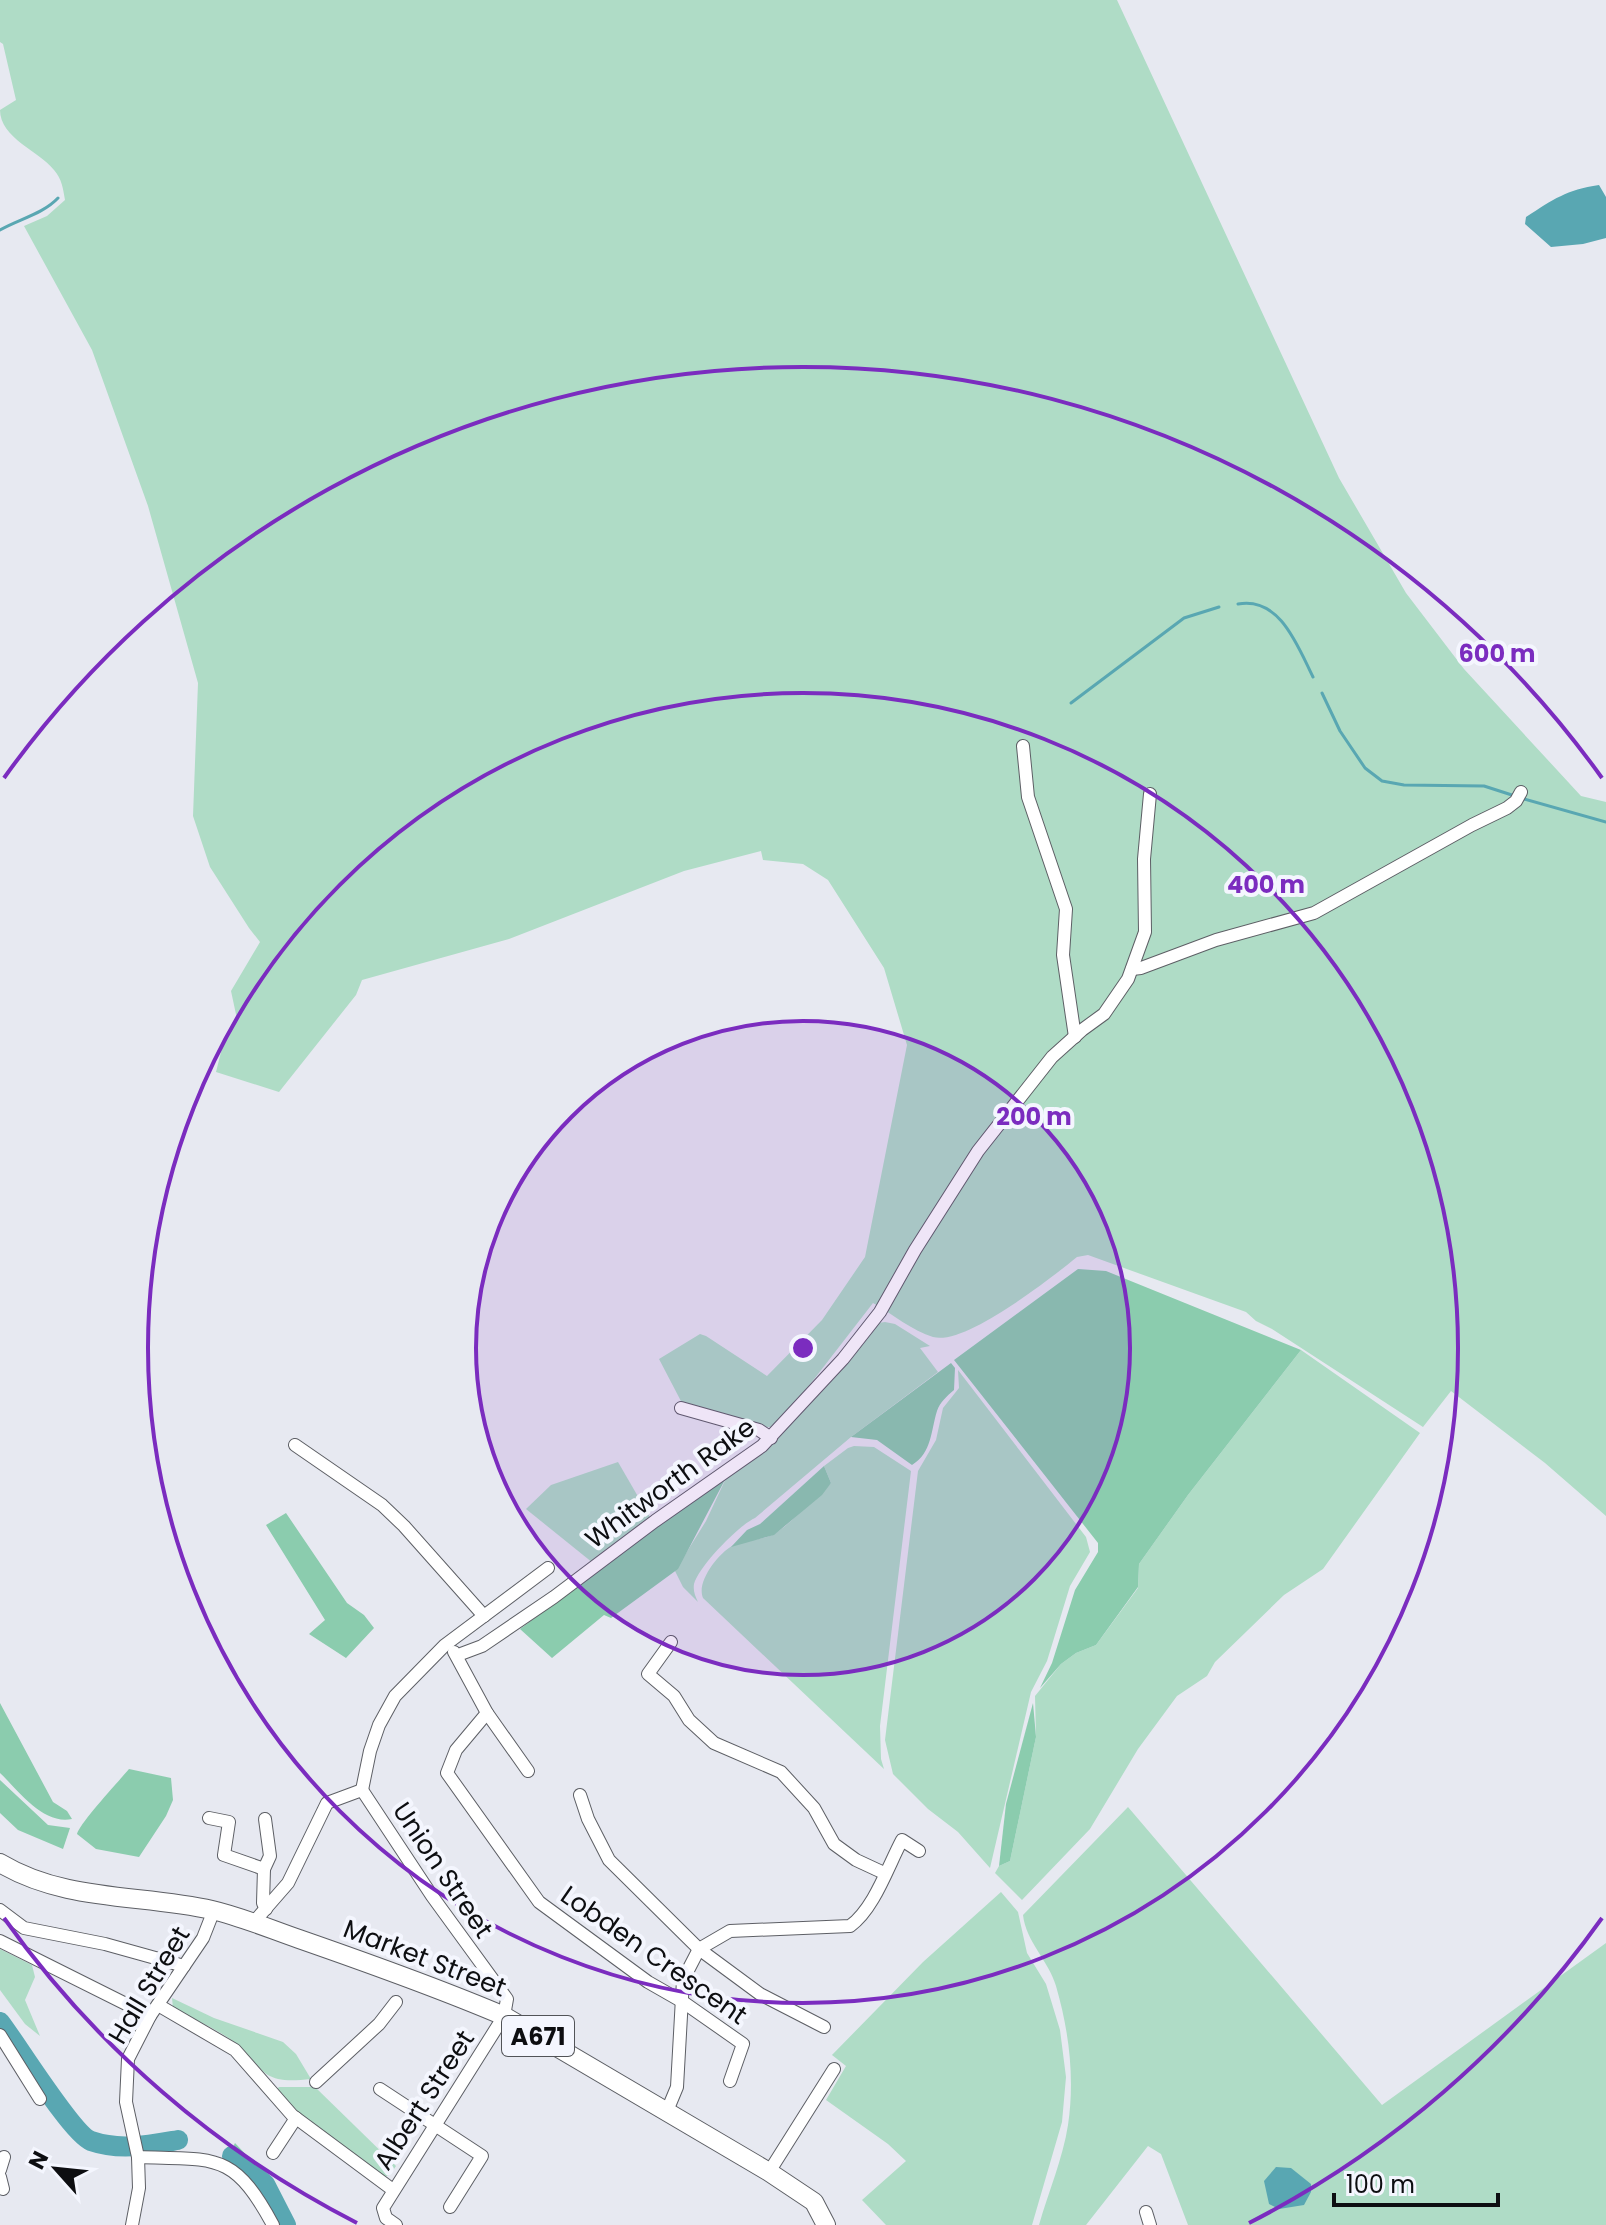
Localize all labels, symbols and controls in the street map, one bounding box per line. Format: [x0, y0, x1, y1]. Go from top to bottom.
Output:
text: 600 m [1458, 637, 1536, 670]
text: 400 m [1227, 868, 1305, 901]
text: 200 m [996, 1100, 1072, 1133]
centre of rings [789, 1334, 817, 1362]
street label: Whitworth Rake [578, 1409, 762, 1557]
street label: Union Street [384, 1795, 502, 1945]
street label: Lobden Crescent [553, 1877, 755, 2033]
street label: Market Street [338, 1910, 512, 2006]
street label: Hall Street [100, 1919, 198, 2051]
road number: A671 [502, 2016, 574, 2056]
street label: Albert Street [365, 2023, 483, 2177]
north arrow [16, 2129, 96, 2209]
text: N [21, 2146, 56, 2175]
scale bar [1334, 2157, 1498, 2207]
text: 100 m [1346, 2168, 1415, 2201]

